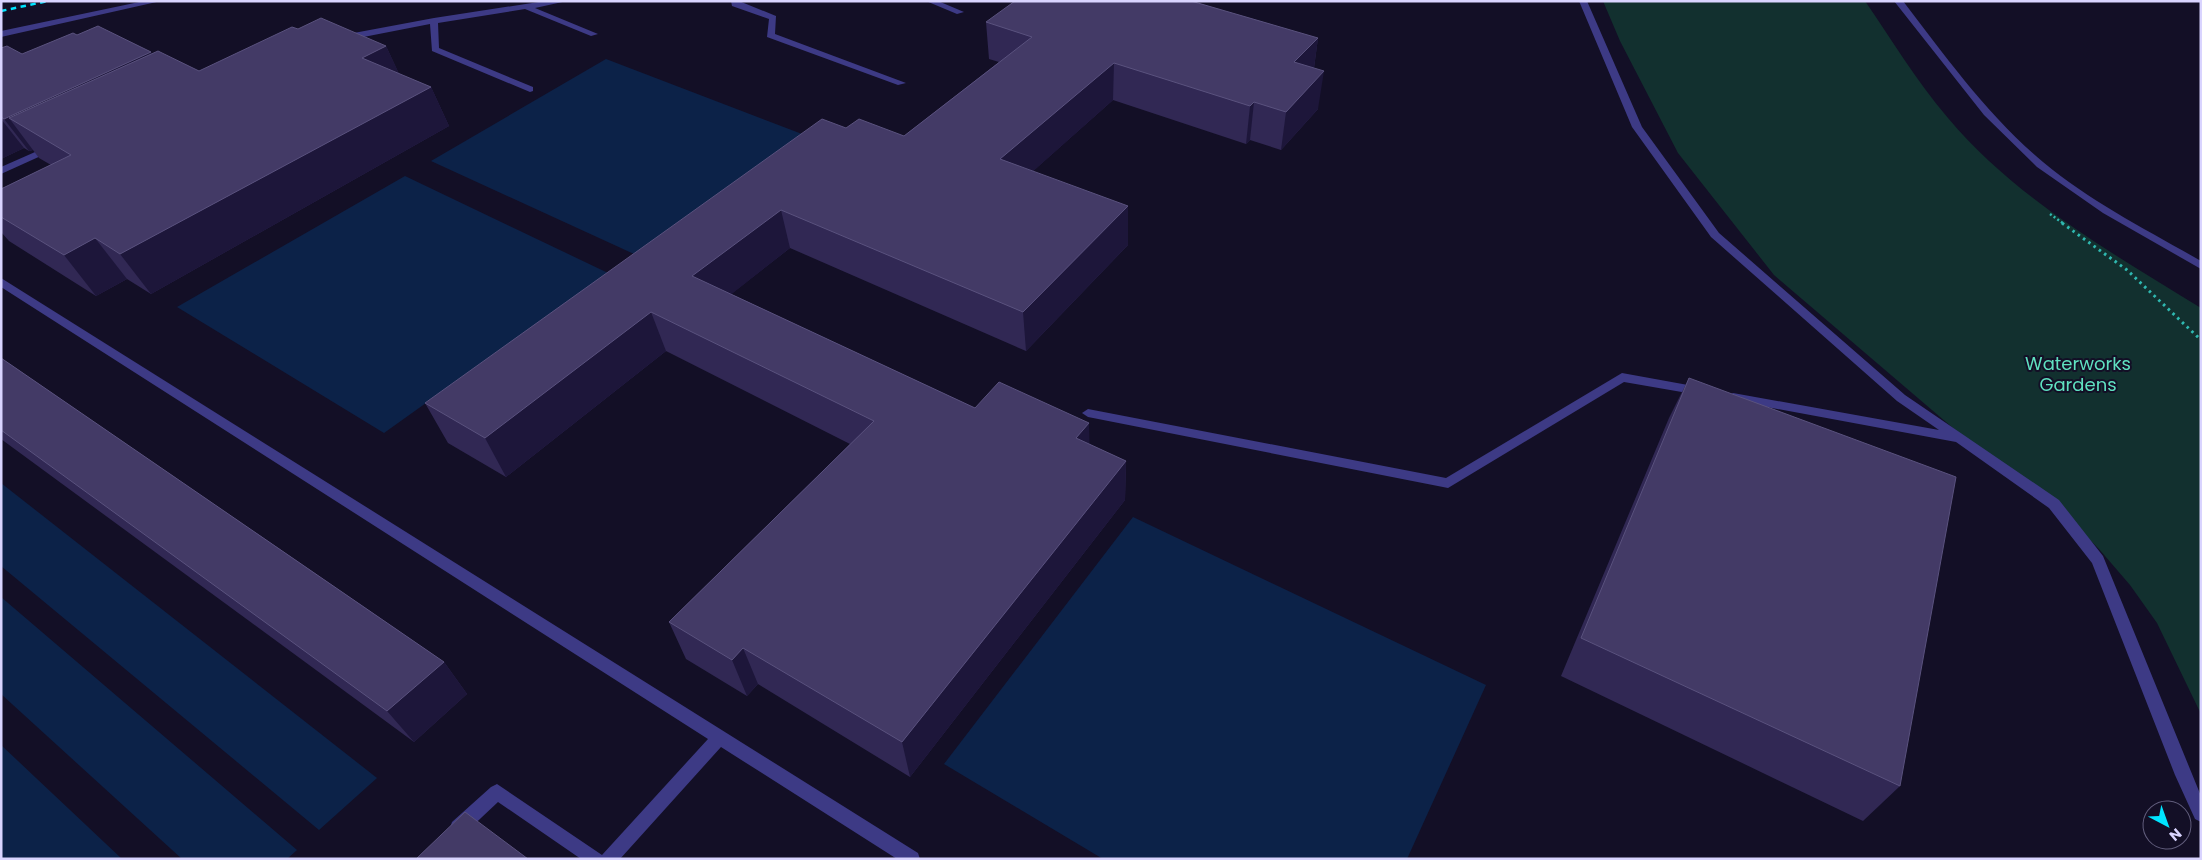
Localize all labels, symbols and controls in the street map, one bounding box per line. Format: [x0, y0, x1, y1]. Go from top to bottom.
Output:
park label: Waterworks Gardens [2025, 351, 2131, 397]
north arrow [2142, 800, 2192, 850]
text: N [2165, 824, 2186, 846]

